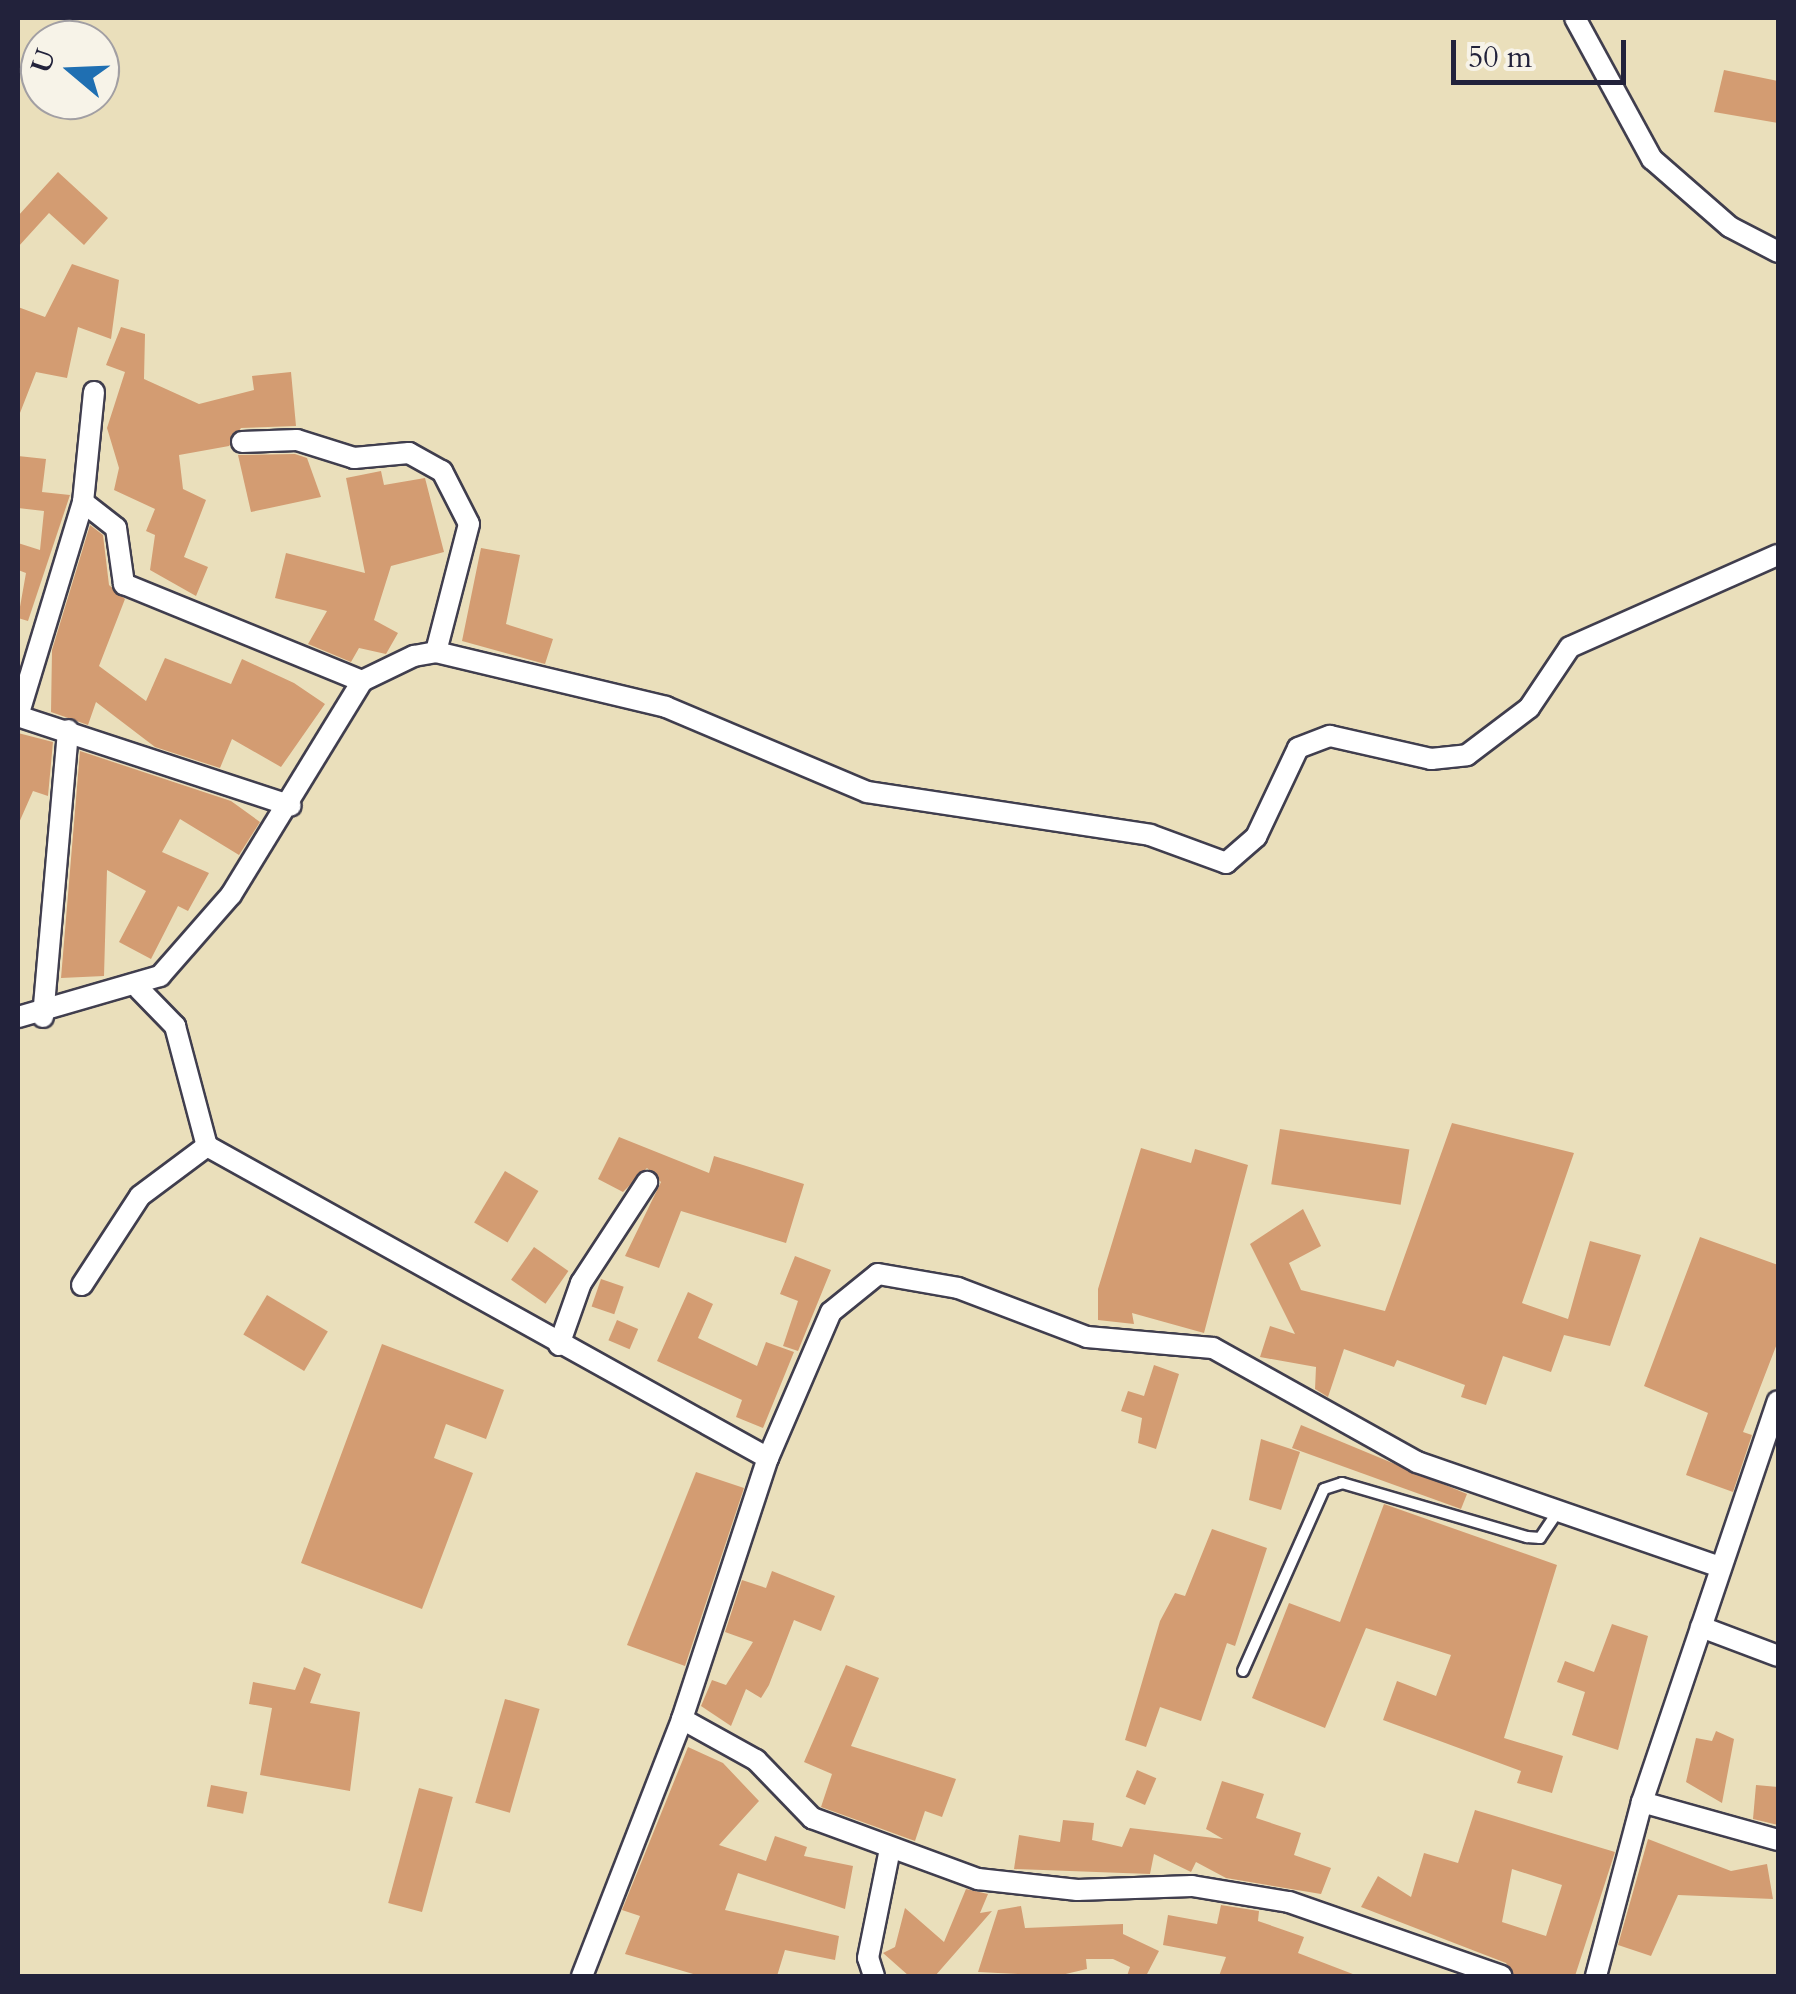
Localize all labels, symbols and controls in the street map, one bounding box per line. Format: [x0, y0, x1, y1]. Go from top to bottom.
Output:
north arrow [20, 20, 120, 120]
scale bar [1456, 20, 1631, 82]
text: 50 m [1468, 37, 1532, 78]
text: U [22, 44, 65, 78]

